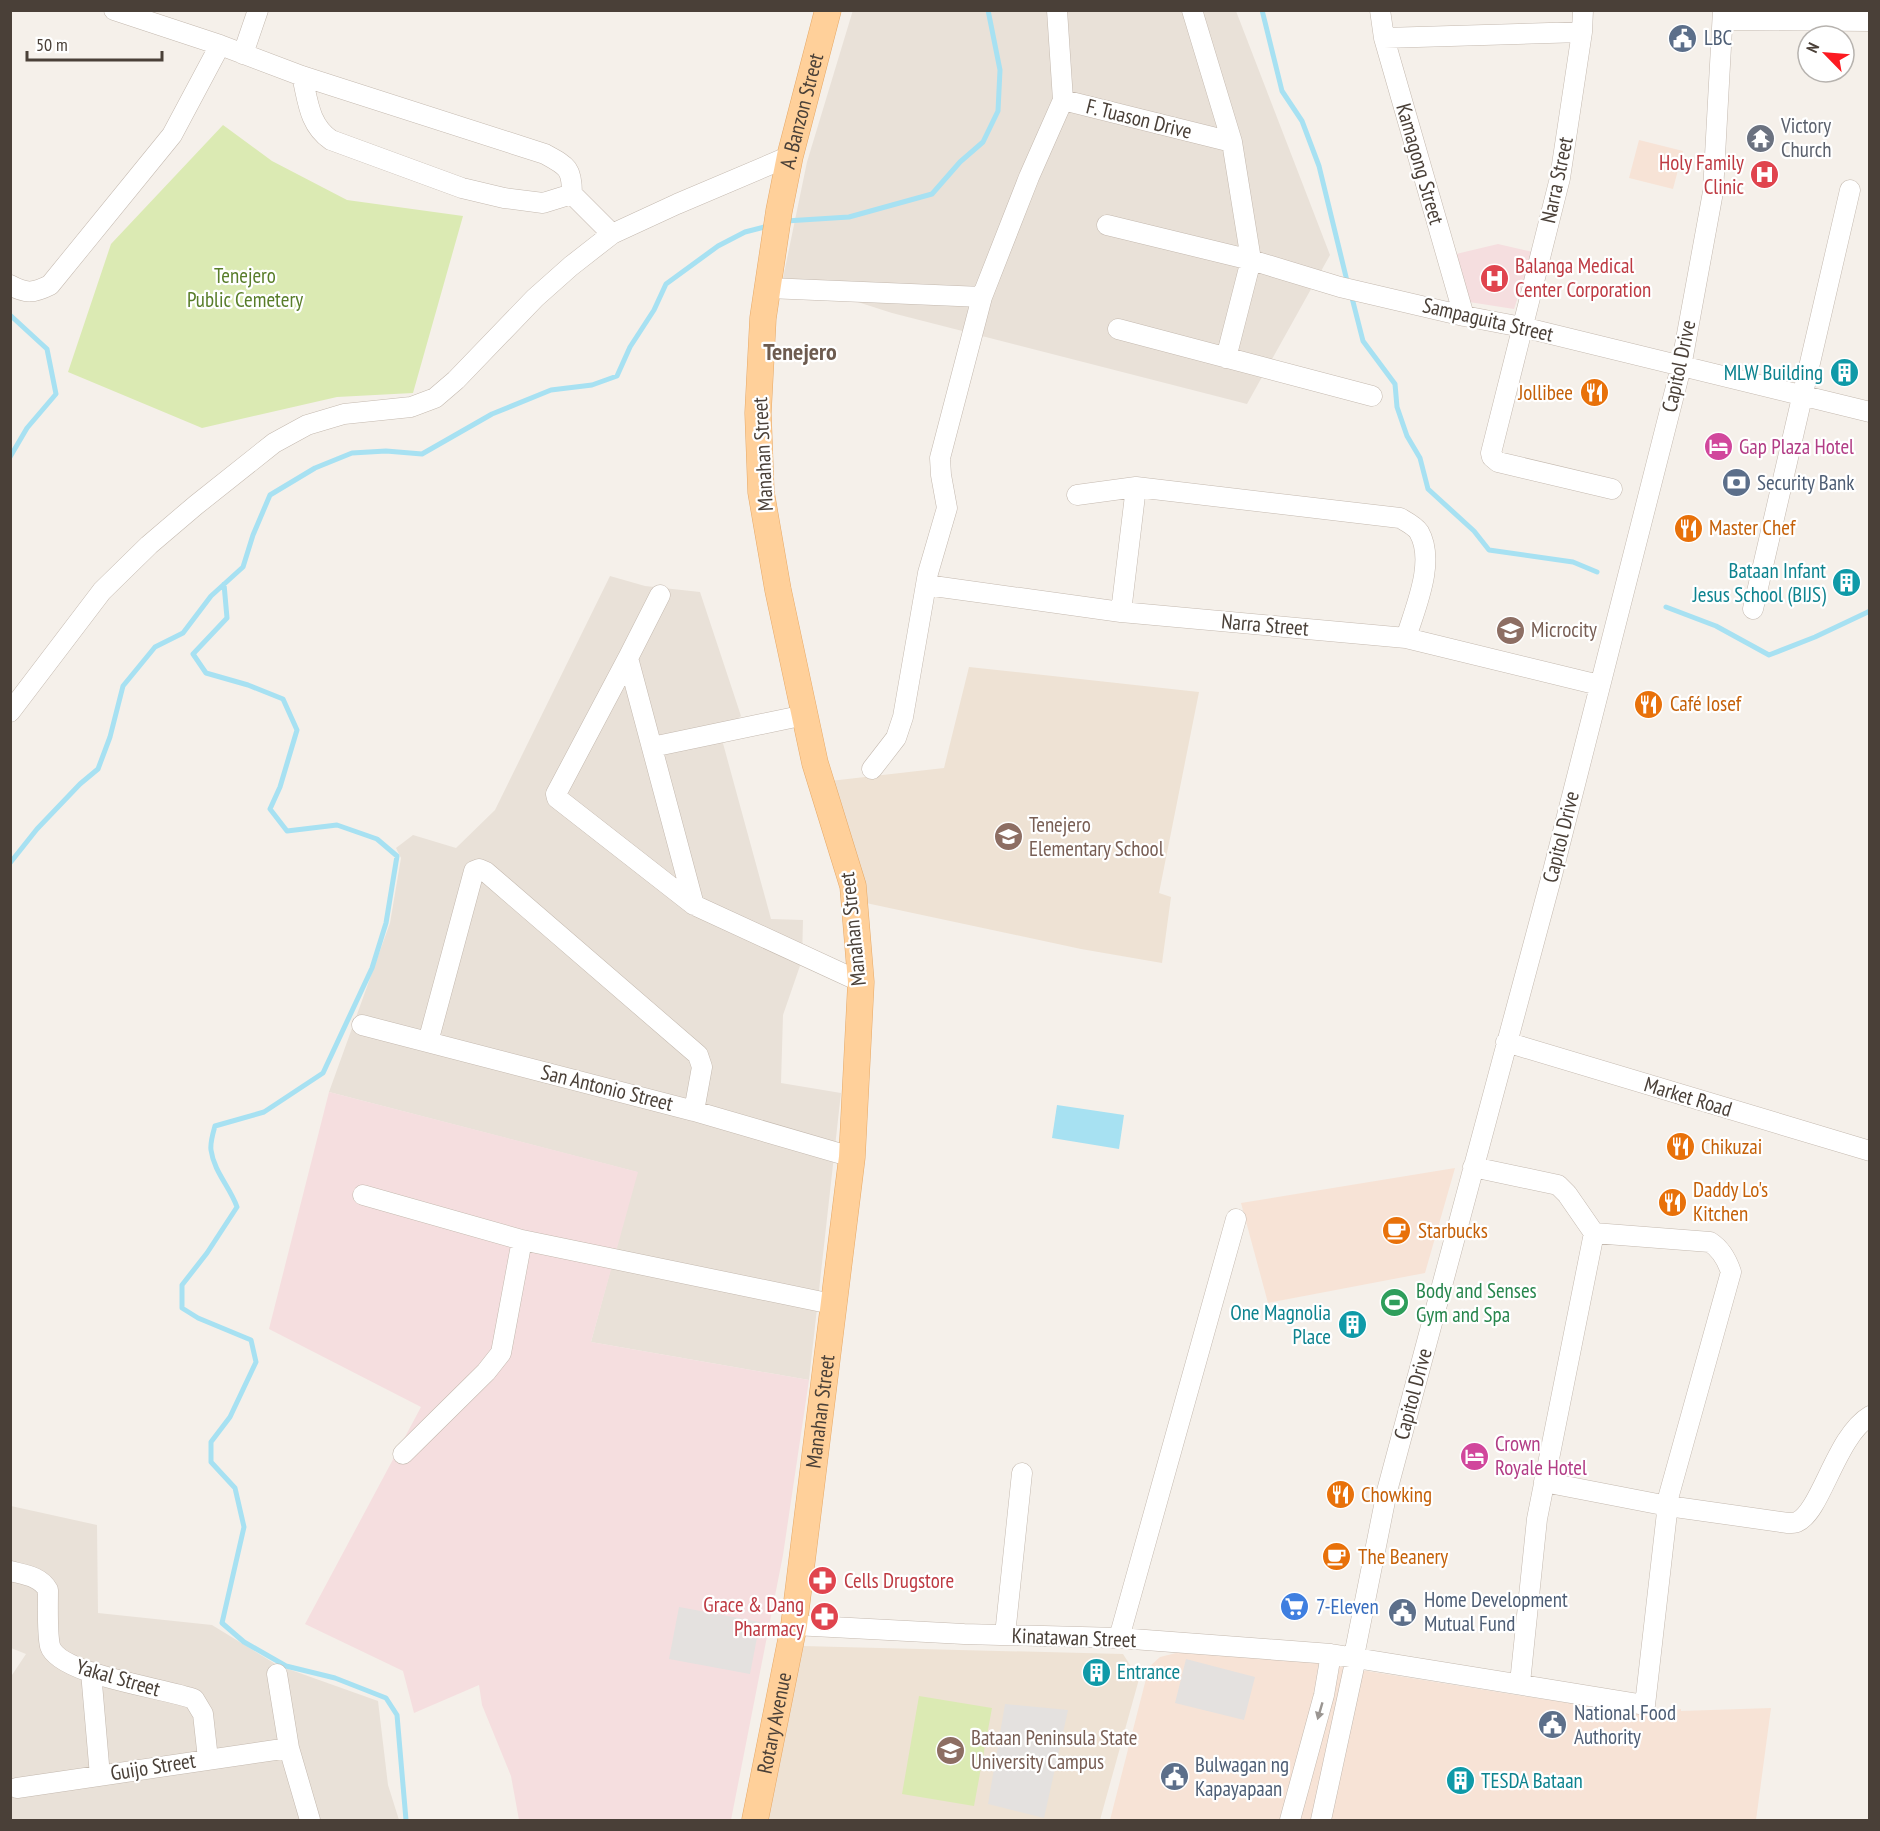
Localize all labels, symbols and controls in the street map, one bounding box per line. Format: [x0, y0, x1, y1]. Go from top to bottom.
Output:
public building icon: LBC [1667, 22, 1699, 54]
scale bar [27, 24, 162, 62]
place label: LBC [1704, 24, 1733, 51]
north arrow [1796, 24, 1856, 84]
text: 50 m [36, 33, 68, 56]
text: N [1802, 40, 1823, 56]
street label: A. Banzon Street [774, 50, 829, 171]
street label: F. Tuason Drive [1083, 92, 1195, 145]
street label: Kamagong Street [1390, 100, 1451, 228]
place label: Victory Church [1780, 112, 1831, 163]
temple icon: Victory Church [1744, 122, 1776, 154]
street label: Narra Street [1534, 134, 1579, 226]
place label: Holy Family Clinic [1659, 149, 1745, 200]
hospital icon: Holy Family Clinic [1749, 159, 1781, 191]
place label: Balanga Medical Center Corporation [1515, 252, 1651, 303]
park label: Tenejero Public Cemetery [187, 262, 303, 313]
hospital icon: Balanga Medical Center Corporation [1478, 262, 1510, 294]
street label: Sampaguita Street [1420, 291, 1556, 348]
street label: Capitol Drive [1656, 317, 1701, 414]
district label: Tenejero [763, 336, 837, 367]
building icon: MLW Building [1828, 357, 1860, 389]
place label: MLW Building [1724, 359, 1823, 386]
restaurant icon: Jollibee [1578, 377, 1610, 409]
place label: Jollibee [1517, 379, 1573, 406]
street label: Manahan Street [746, 396, 779, 512]
hotel icon: Gap Plaza Hotel [1702, 431, 1734, 463]
place label: Gap Plaza Hotel [1739, 433, 1854, 460]
bank icon: Security Bank [1720, 467, 1752, 499]
place label: Security Bank [1757, 469, 1854, 496]
restaurant icon: Master Chef [1672, 512, 1704, 544]
place label: Master Chef [1709, 514, 1796, 541]
place label: Bataan Infant Jesus School (BIJS) [1692, 557, 1826, 608]
building icon: Bataan Infant Jesus School (BIJS) [1831, 567, 1863, 599]
street label: Narra Street [1220, 607, 1310, 642]
school or university icon: Microcity [1494, 614, 1526, 646]
place label: Microcity [1531, 616, 1597, 643]
restaurant icon: Café Iosef [1633, 688, 1665, 720]
place label: Café Iosef [1670, 690, 1742, 717]
street label: Capitol Drive [1536, 788, 1585, 886]
place label: Tenejero Elementary School [1029, 811, 1164, 862]
school or university icon: Tenejero Elementary School [992, 821, 1024, 853]
street label: Manahan Street [833, 871, 872, 987]
street label: San Antonio Street [538, 1058, 676, 1117]
street label: Market Road [1641, 1070, 1735, 1123]
restaurant icon: Chikuzai [1664, 1131, 1696, 1163]
place label: Chikuzai [1701, 1133, 1762, 1160]
place label: Daddy Lo's Kitchen [1693, 1176, 1768, 1227]
restaurant icon: Daddy Lo's Kitchen [1656, 1186, 1688, 1218]
cafe icon: Starbucks [1381, 1215, 1413, 1247]
place label: Starbucks [1418, 1217, 1488, 1244]
place label: Body and Senses Gym and Spa [1416, 1277, 1537, 1328]
sports icon: Body and Senses Gym and Spa [1379, 1287, 1411, 1319]
place label: One Magnolia Place [1230, 1299, 1331, 1350]
building icon: One Magnolia Place [1336, 1309, 1368, 1341]
street label: Capitol Drive [1387, 1345, 1438, 1443]
street label: Manahan Street [800, 1353, 840, 1470]
place label: Crown Royale Hotel [1495, 1430, 1587, 1481]
hotel icon: Crown Royale Hotel [1458, 1440, 1490, 1472]
restaurant icon: Chowking [1324, 1479, 1356, 1511]
place label: Chowking [1361, 1481, 1432, 1508]
cafe icon: The Beanery [1321, 1541, 1353, 1573]
place label: The Beanery [1358, 1543, 1448, 1570]
pharmacy icon: Cells Drugstore [807, 1565, 839, 1597]
place label: Cells Drugstore [844, 1567, 954, 1594]
place label: Home Development Mutual Fund [1424, 1586, 1568, 1637]
place label: Grace & Dang Pharmacy [703, 1591, 804, 1642]
supermarket icon: 7-Eleven [1279, 1591, 1311, 1623]
place label: 7-Eleven [1316, 1593, 1379, 1620]
public building icon: Home Development Mutual Fund [1387, 1596, 1419, 1628]
pharmacy icon: Grace & Dang Pharmacy [809, 1601, 841, 1633]
street label: Kinatawan Street [1011, 1622, 1137, 1653]
street label: Yakal Street [73, 1653, 163, 1702]
building icon: Entrance [1080, 1656, 1112, 1688]
place label: Entrance [1117, 1658, 1180, 1685]
street label: Rotary Avenue [751, 1670, 797, 1776]
place label: National Food Authority [1574, 1699, 1676, 1750]
one-way arrow [1314, 1702, 1324, 1720]
public building icon: National Food Authority [1537, 1709, 1569, 1741]
place label: Bataan Peninsula State University Campus [971, 1724, 1137, 1775]
school or university icon: Bataan Peninsula State University Campus [934, 1734, 966, 1766]
street label: Guijo Street [109, 1746, 197, 1787]
place label: Bulwagan ng Kapayapaan [1195, 1751, 1289, 1802]
public building icon: Bulwagan ng Kapayapaan [1158, 1761, 1190, 1793]
building icon: TESDA Bataan [1444, 1765, 1476, 1797]
place label: TESDA Bataan [1481, 1767, 1583, 1794]

